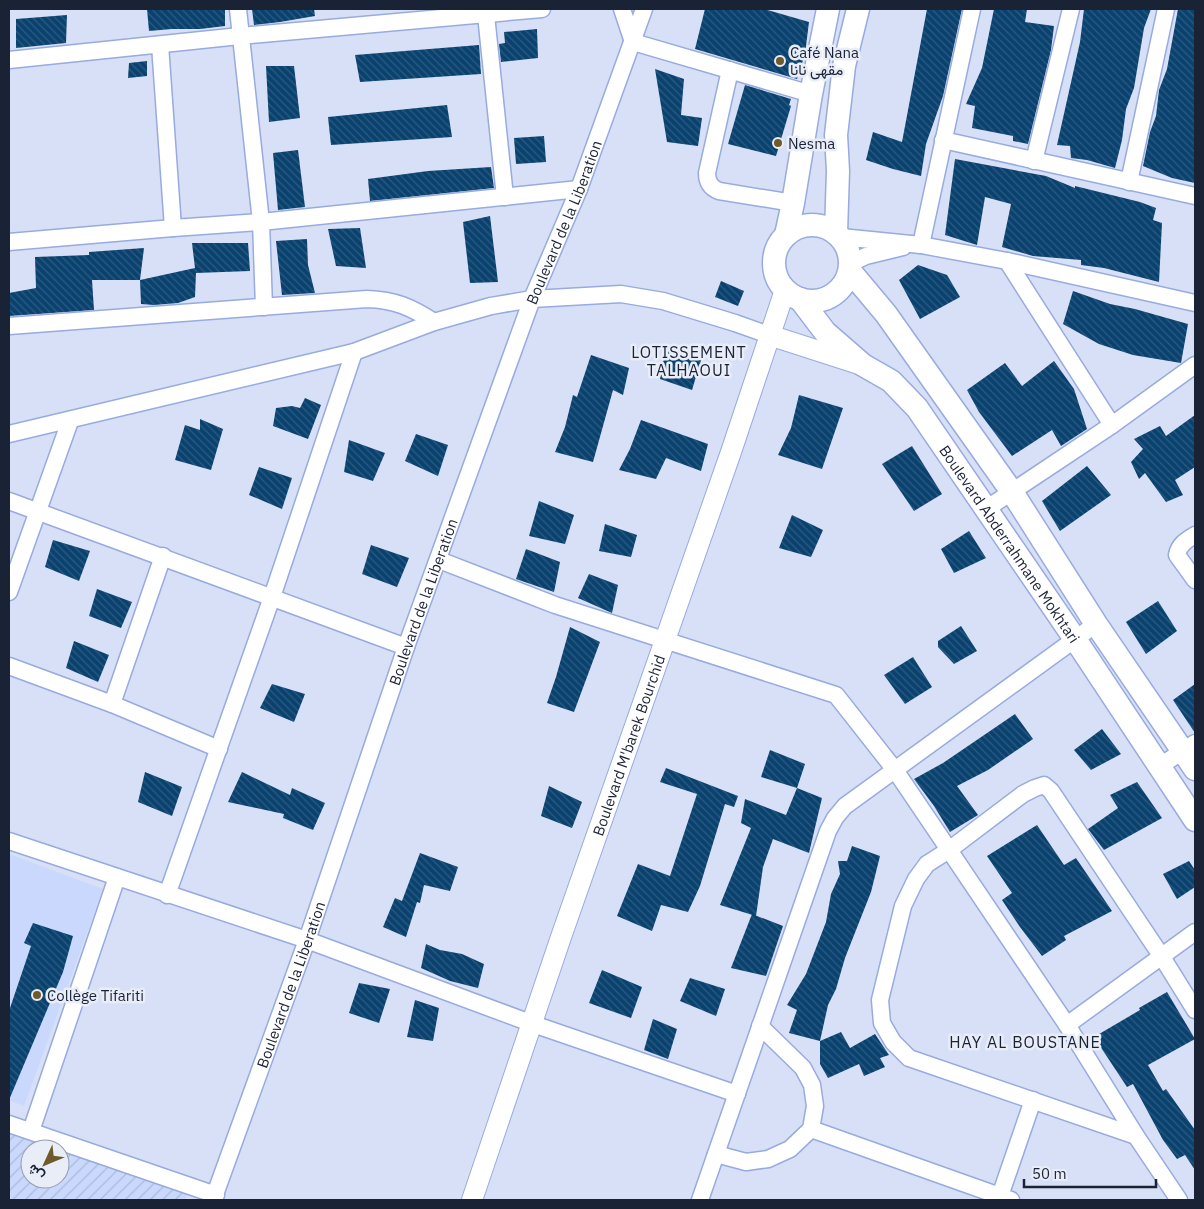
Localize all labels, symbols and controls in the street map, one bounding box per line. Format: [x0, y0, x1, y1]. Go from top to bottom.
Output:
place label: Café Nana مقهى نانا [790, 43, 859, 80]
marker: Café Nana مقهى نانا [774, 55, 786, 67]
place label: Nesma [788, 134, 835, 153]
street label: Boulevard de la Liberation [521, 137, 605, 307]
marker: Nesma [772, 137, 784, 149]
district label: LOTISSEMENT TALHAOUI [631, 342, 747, 380]
street label: Boulevard Abderrahmane Mokhtari [936, 441, 1084, 646]
street label: Boulevard de la Liberation [384, 516, 461, 688]
street label: Boulevard M'barek Bourchid [588, 652, 669, 838]
street label: Boulevard de la Liberation [252, 899, 329, 1070]
place label: Collège Tifariti [47, 986, 144, 1005]
marker: Collège Tifariti [31, 989, 43, 1001]
district label: HAY AL BOUSTANE [949, 1032, 1101, 1052]
north arrow [20, 1139, 70, 1189]
scale bar [1024, 1156, 1156, 1188]
text: ش [23, 1161, 48, 1185]
text: 50 m [1032, 1164, 1067, 1183]

